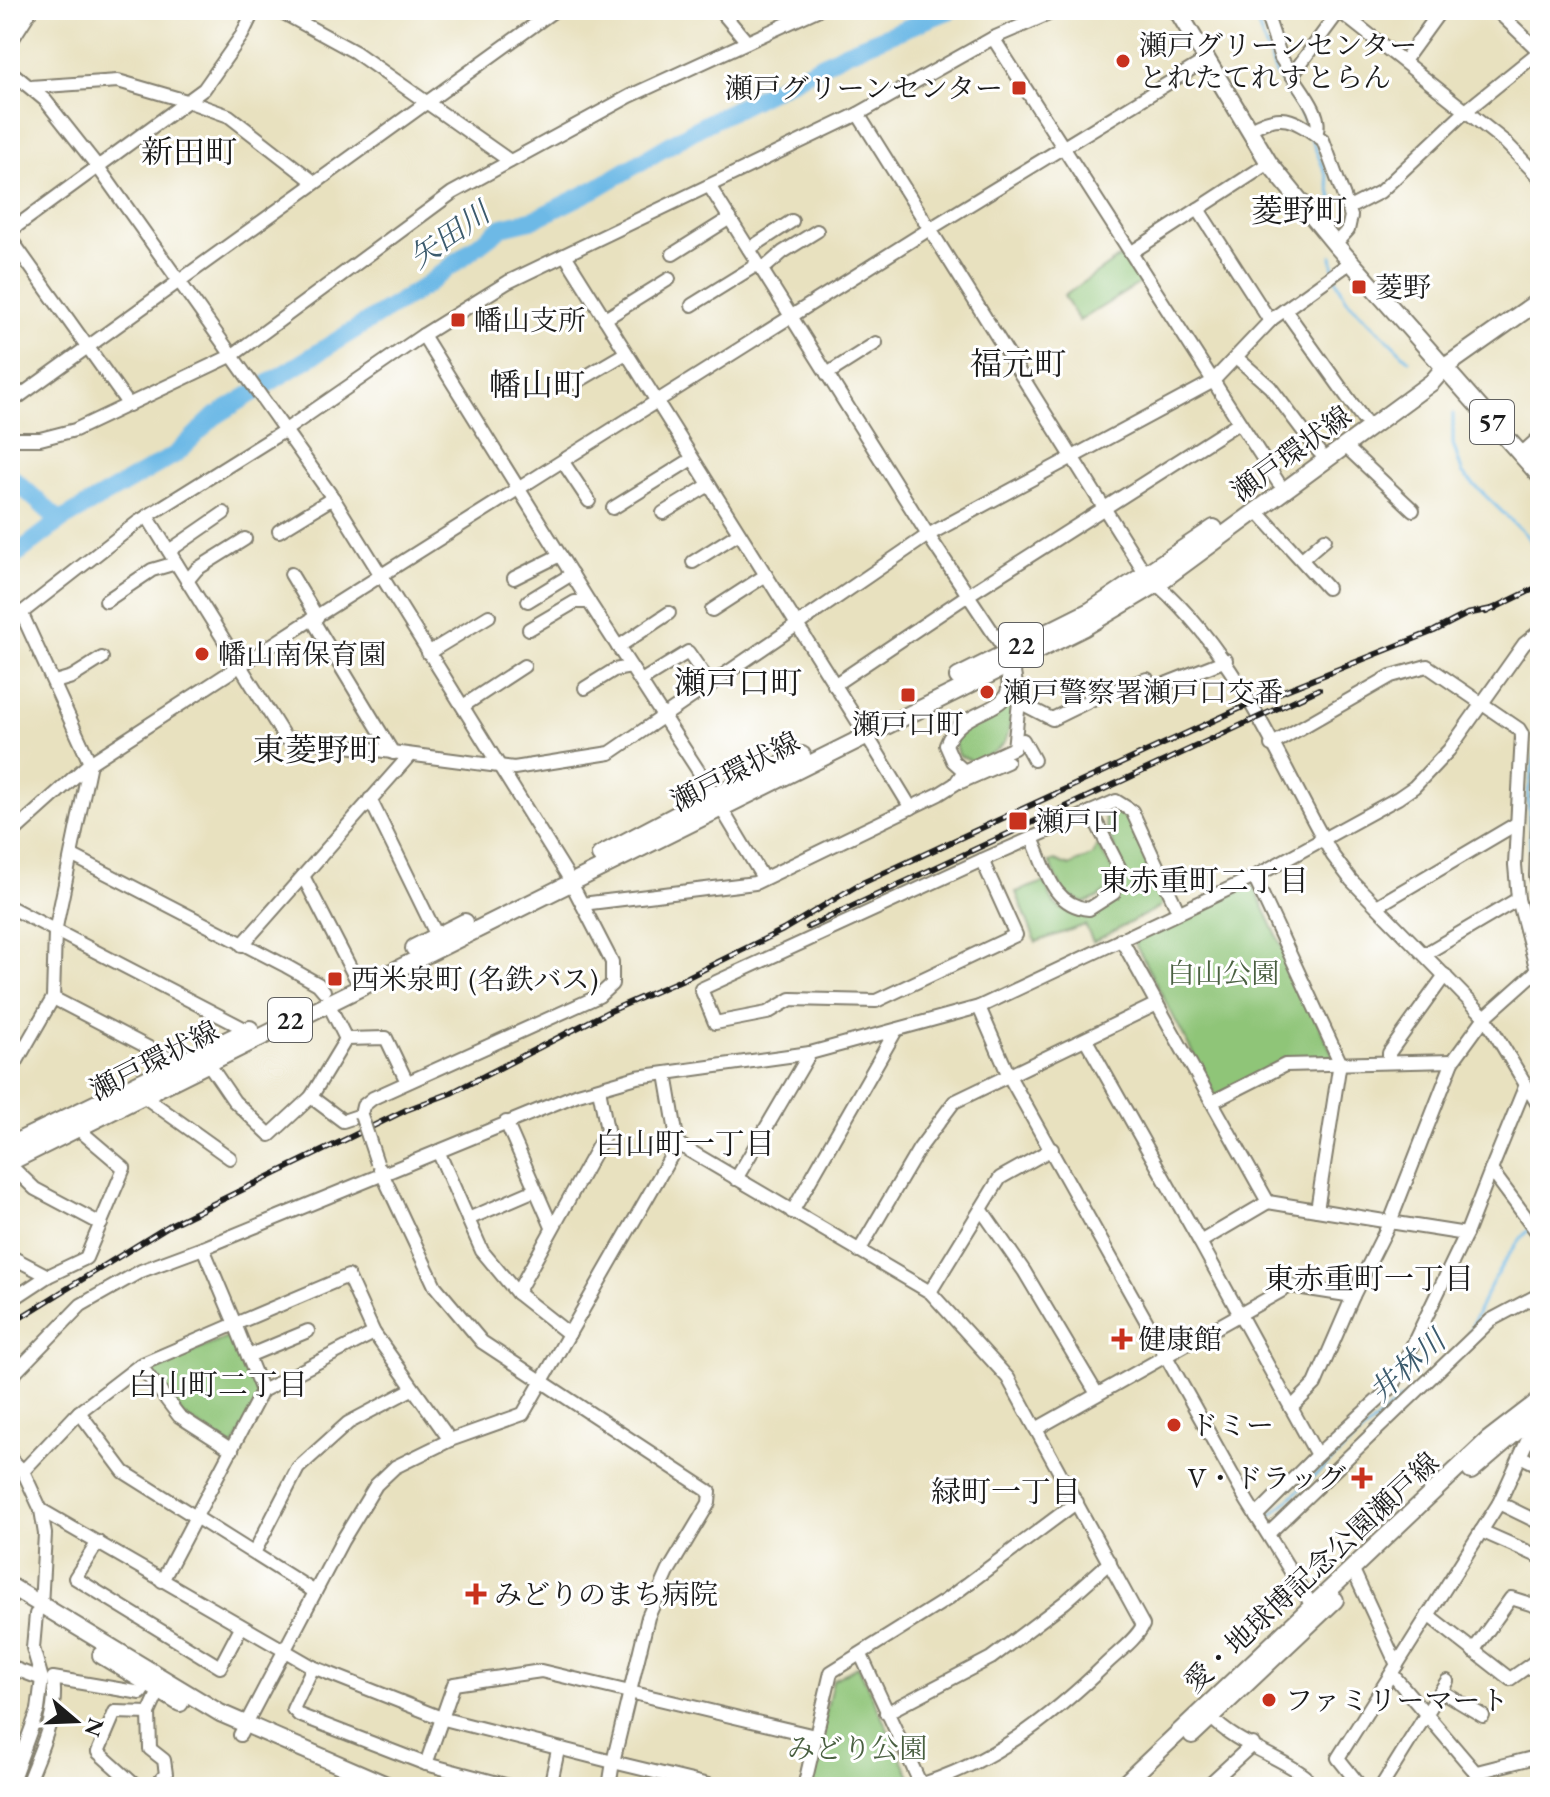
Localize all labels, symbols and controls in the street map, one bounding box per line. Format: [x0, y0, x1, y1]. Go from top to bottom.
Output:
place label: 瀬戸グリーンセンター とれたてれすとらん [1139, 27, 1417, 95]
marker: 瀬戸グリーンセンター とれたてれすとらん [1114, 52, 1132, 70]
place label: 瀬戸グリーンセンター [725, 70, 1003, 106]
marker: 瀬戸グリーンセンター [1010, 79, 1028, 97]
district label: 新田町 [141, 131, 237, 173]
district label: 菱野町 [1251, 190, 1347, 232]
water label: 矢田川 [401, 191, 500, 277]
place label: 菱野 [1375, 269, 1431, 305]
marker: 菱野 [1350, 278, 1368, 296]
place label: 幡山支所 [474, 302, 586, 338]
marker: 幡山支所 [449, 311, 467, 329]
district label: 福元町 [970, 343, 1066, 385]
district label: 幡山町 [489, 364, 585, 406]
street label: 瀬戸環状線 [1224, 397, 1358, 509]
road number: 57 [1470, 400, 1514, 444]
road number: 22 [999, 623, 1043, 667]
place label: 幡山南保育園 [218, 636, 386, 672]
marker: 幡山南保育園 [193, 645, 211, 663]
district label: 瀬戸口町 [674, 662, 802, 704]
place label: 瀬戸警察署瀬戸口交番 [1003, 674, 1283, 710]
marker: 瀬戸警察署瀬戸口交番 [978, 683, 996, 701]
marker: 瀬戸口町 [899, 686, 917, 704]
place label: 瀬戸口町 [852, 706, 964, 742]
street label: 瀬戸環状線 [664, 723, 806, 819]
district label: 東菱野町 [253, 729, 381, 771]
place label: 瀬戸口 [1036, 803, 1120, 839]
marker: 瀬戸口 [1007, 810, 1029, 832]
district label: 東赤重町二丁目 [1099, 861, 1309, 900]
park label: 白山公園 [1167, 955, 1279, 991]
place label: 西米泉町 (名鉄バス) [351, 961, 598, 997]
marker: 西米泉町 (名鉄バス) [326, 970, 344, 988]
road number: 22 [268, 998, 312, 1042]
street label: 瀬戸環状線 [83, 1012, 225, 1108]
district label: 白山町一丁目 [595, 1124, 775, 1163]
district label: 東赤重町一丁目 [1264, 1259, 1474, 1298]
water label: 井林川 [1361, 1319, 1456, 1411]
place label: 健康館 [1138, 1321, 1222, 1357]
marker: 健康館 [1113, 1330, 1131, 1348]
district label: 白山町二丁目 [128, 1365, 308, 1404]
place label: ドミー [1190, 1407, 1274, 1443]
marker: ドミー [1165, 1416, 1183, 1434]
street label: 愛・地球博記念公園瀬戸線 [1176, 1444, 1446, 1700]
place label: V・ドラッグ [1188, 1460, 1346, 1496]
marker: V・ドラッグ [1353, 1469, 1371, 1487]
district label: 緑町一丁目 [931, 1472, 1081, 1511]
place label: みどりのまち病院 [494, 1576, 718, 1612]
marker: みどりのまち病院 [465, 1583, 487, 1605]
north arrow [36, 1681, 116, 1761]
place label: ファミリーマート [1285, 1682, 1508, 1718]
marker: ファミリーマート [1260, 1691, 1278, 1709]
text: N [78, 1714, 111, 1741]
park label: みどり公園 [787, 1730, 927, 1766]

